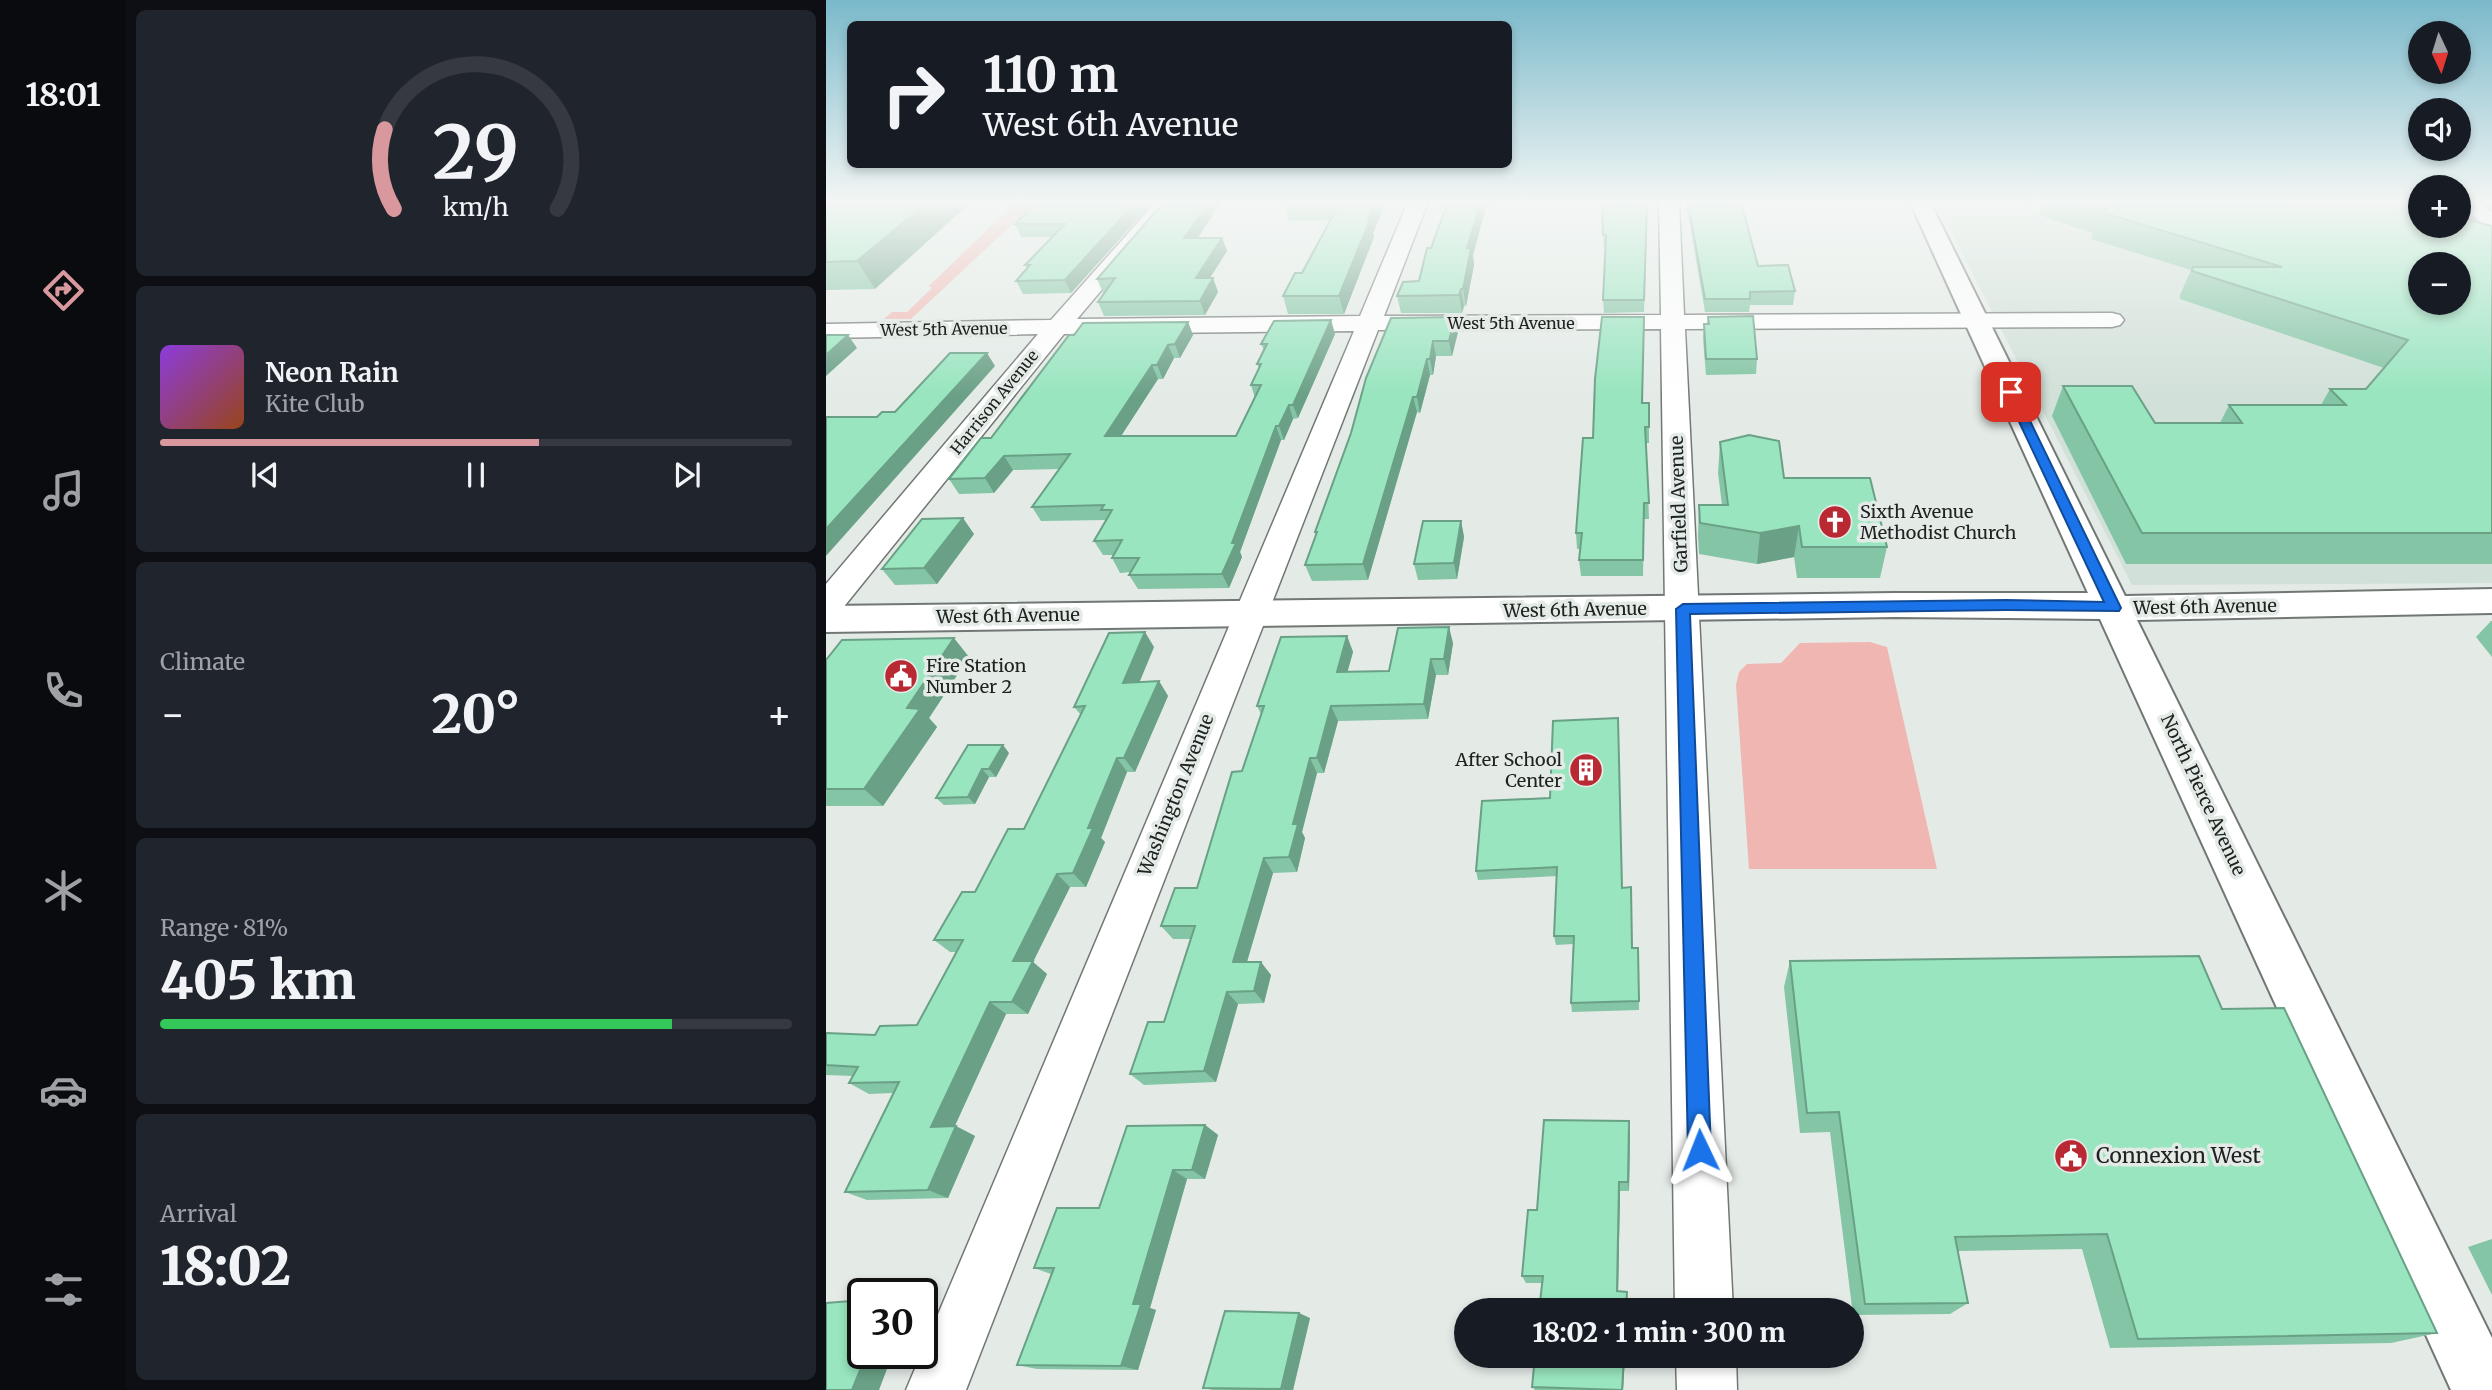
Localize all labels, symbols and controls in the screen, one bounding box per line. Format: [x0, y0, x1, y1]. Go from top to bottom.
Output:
north arrow [2408, 21, 2471, 84]
map controls [2408, 21, 2471, 315]
text: 110 m [983, 44, 1118, 105]
icon: right [868, 49, 959, 140]
text: 18:01 [25, 75, 101, 115]
button: sound [2408, 98, 2471, 161]
text: West 6th Avenue [983, 105, 1239, 145]
text: 29 [433, 107, 519, 199]
button: + [2408, 175, 2471, 238]
text: km/h [443, 191, 509, 223]
button: − [2408, 252, 2471, 315]
icon: directions [39, 266, 88, 315]
street label: West 5th Avenue [1446, 313, 1575, 333]
street label: West 5th Avenue [879, 318, 1008, 340]
street label: Harrison Avenue [946, 346, 1042, 458]
text: Neon Rain [265, 356, 399, 389]
pin [1981, 362, 2041, 422]
icon: arrive [1992, 373, 2030, 411]
text: Kite Club [265, 389, 364, 418]
street label: Garfield Avenue [1665, 435, 1692, 573]
icon: previous [246, 456, 284, 494]
icon: pause [457, 456, 495, 494]
icon: next [668, 456, 706, 494]
icon: music [39, 466, 88, 515]
place label: Sixth Avenue Methodist Church [1860, 500, 2016, 544]
church icon: Sixth Avenue Methodist Church [1816, 503, 1854, 541]
street label: West 6th Avenue [2132, 594, 2277, 619]
street label: West 6th Avenue [1502, 597, 1647, 622]
street label: West 6th Avenue [935, 603, 1080, 628]
text: Climate [160, 647, 245, 676]
place label: Fire Station Number 2 [926, 654, 1027, 698]
public building icon: Fire Station Number 2 [882, 657, 920, 695]
icon: phone [39, 666, 88, 715]
text: 20° [432, 682, 520, 747]
text: − [160, 691, 185, 738]
text: + [767, 691, 792, 738]
street label: North Pierce Avenue [2156, 710, 2251, 879]
street label: Washington Avenue [1132, 711, 1219, 880]
place label: After School Center [1454, 748, 1562, 792]
building icon: After School Center [1567, 751, 1605, 789]
icon: climate [39, 866, 88, 915]
text: Range · 81% [160, 913, 288, 942]
text: 405 km [160, 948, 356, 1013]
icon: car [39, 1066, 88, 1115]
position arrow [1663, 1113, 1737, 1187]
public building icon: Connexion West [2052, 1137, 2090, 1175]
place label: Connexion West [2096, 1142, 2261, 1169]
text: Arrival [160, 1199, 237, 1228]
text: 18:02 [160, 1234, 291, 1299]
icon: filters [39, 1265, 88, 1314]
speed limit sign: 30 [847, 1278, 938, 1369]
text: 18:02 · 1 min · 300 m [1533, 1316, 1785, 1349]

